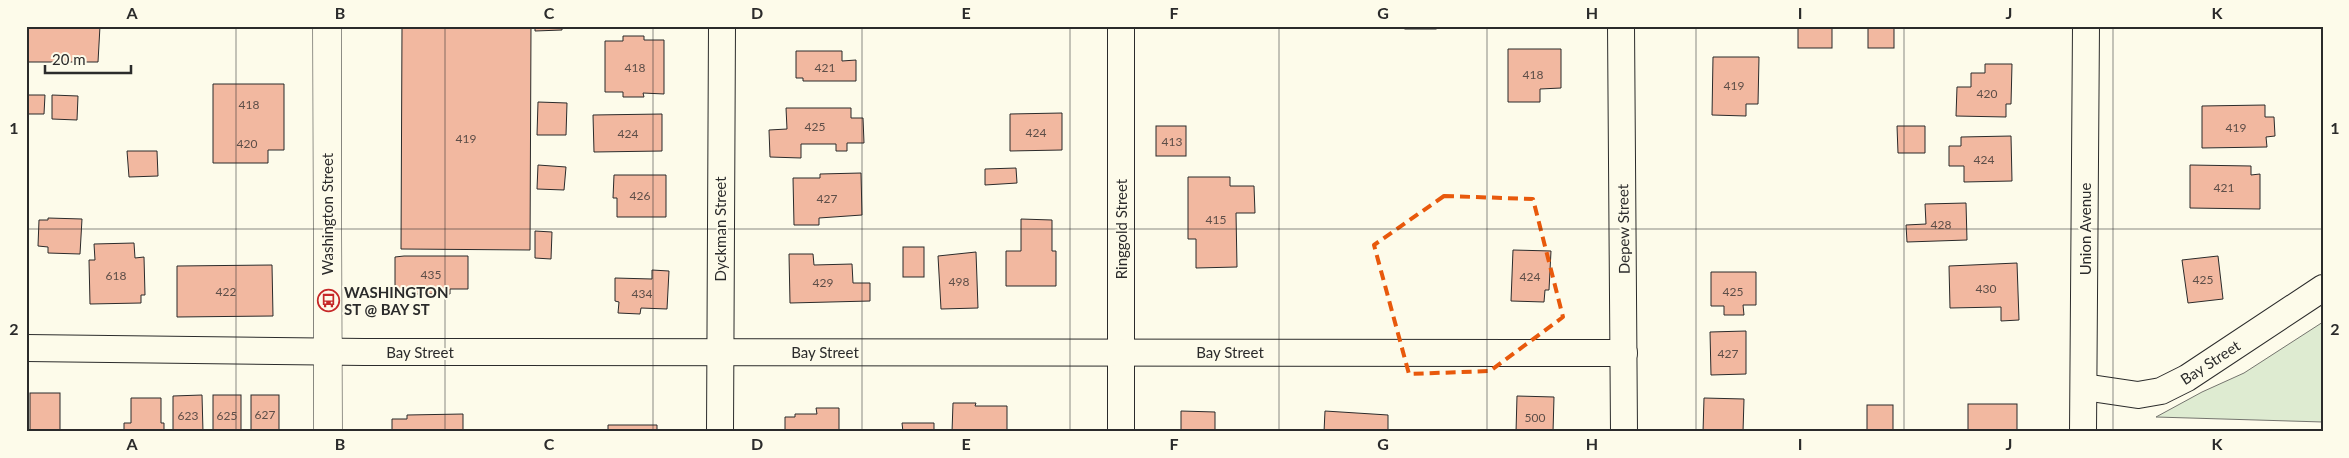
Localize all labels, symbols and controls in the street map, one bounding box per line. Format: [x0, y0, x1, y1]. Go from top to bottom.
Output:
text: A [125, 3, 138, 22]
text: B [335, 3, 345, 22]
text: C [544, 3, 555, 22]
text: D [751, 3, 763, 22]
text: E [961, 3, 971, 22]
text: F [1169, 3, 1179, 22]
text: G [1377, 3, 1389, 22]
text: H [1586, 3, 1598, 22]
text: I [1798, 3, 1802, 22]
text: J [2006, 3, 2012, 22]
text: K [2212, 3, 2224, 22]
scale bar [45, 42, 131, 74]
text: 20 m [52, 50, 86, 68]
house number: 418 [625, 60, 645, 75]
house number: 421 [815, 60, 835, 75]
house number: 418 [1523, 67, 1543, 82]
house number: 419 [1724, 78, 1744, 93]
house number: 420 [1977, 86, 1997, 101]
house number: 418 [239, 97, 259, 112]
text: 1 [9, 118, 19, 137]
text: 1 [2330, 118, 2340, 137]
house number: 425 [805, 119, 825, 134]
house number: 419 [2226, 120, 2246, 135]
house number: 424 [1026, 125, 1046, 140]
house number: 424 [618, 126, 638, 141]
house number: 419 [456, 131, 476, 146]
house number: 413 [1162, 134, 1182, 149]
house number: 420 [237, 136, 257, 151]
street label: Washington Street [318, 152, 336, 275]
house number: 424 [1974, 152, 1994, 167]
street label: Dyckman Street [711, 176, 729, 282]
street label: Ringgold Street [1112, 178, 1130, 279]
house number: 421 [2214, 180, 2234, 195]
street label: Depew Street [1613, 183, 1633, 274]
street label: Union Avenue [2076, 183, 2094, 275]
house number: 426 [630, 188, 650, 203]
house number: 427 [817, 191, 837, 206]
house number: 415 [1206, 212, 1226, 227]
house number: 428 [1931, 217, 1951, 232]
house number: 435 [421, 267, 441, 282]
house number: 618 [106, 268, 126, 283]
house number: 424 [1520, 269, 1540, 284]
house number: 425 [2193, 272, 2213, 287]
house number: 498 [949, 274, 969, 289]
house number: 429 [813, 275, 833, 290]
house number: 430 [1976, 281, 1996, 296]
place label: WASHINGTON ST @ BAY ST [344, 283, 448, 318]
house number: 422 [216, 284, 236, 299]
house number: 425 [1723, 284, 1743, 299]
house number: 434 [632, 286, 652, 301]
bus stop icon: WASHINGTON ST @ BAY ST [316, 289, 340, 313]
text: 2 [9, 319, 19, 338]
text: 2 [2330, 319, 2340, 338]
street label: Bay Street [2177, 336, 2244, 388]
street label: Bay Street [386, 343, 454, 361]
street label: Bay Street [791, 343, 859, 361]
street label: Bay Street [1196, 343, 1264, 361]
house number: 427 [1718, 346, 1738, 361]
house number: 627 [255, 407, 275, 422]
house number: 623 [178, 408, 198, 423]
house number: 625 [217, 408, 237, 423]
house number: 500 [1525, 410, 1545, 425]
text: A [125, 434, 138, 453]
text: B [335, 434, 345, 453]
text: C [544, 434, 555, 453]
text: D [751, 434, 763, 453]
text: E [961, 434, 971, 453]
text: F [1169, 434, 1179, 453]
text: G [1377, 434, 1389, 453]
text: H [1586, 434, 1598, 453]
text: I [1798, 434, 1802, 453]
text: J [2006, 434, 2012, 453]
text: K [2212, 434, 2224, 453]

